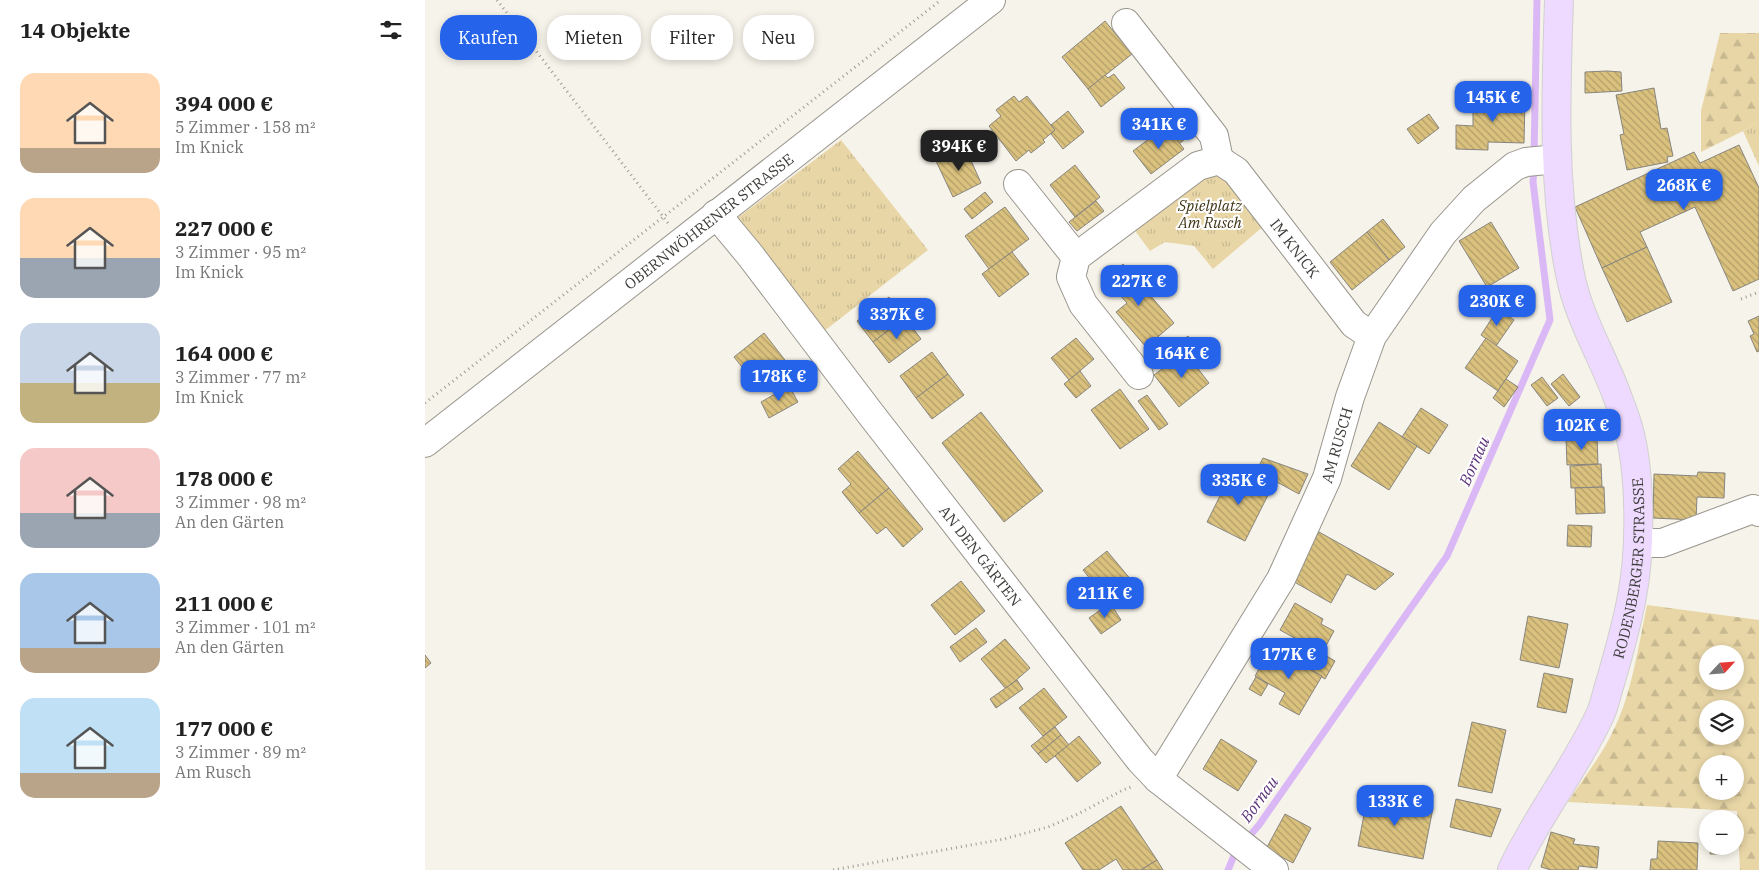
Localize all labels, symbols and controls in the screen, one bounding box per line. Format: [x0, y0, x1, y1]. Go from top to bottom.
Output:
chip: Kaufen [440, 15, 537, 60]
chip: Mieten [547, 15, 641, 60]
chip: Filter [651, 15, 733, 60]
chip: Neu [743, 15, 814, 60]
text: 14 Objekte [20, 16, 130, 44]
icon: filters [377, 16, 405, 44]
pin: 145K € [1452, 80, 1534, 123]
text: 145K € [1466, 87, 1520, 107]
text: 394 000 € [175, 89, 273, 117]
icon: home [60, 93, 120, 153]
pin: 341K € [1118, 108, 1200, 150]
text: 341K € [1132, 114, 1186, 134]
text: 5 Zimmer · 158 m² [175, 117, 316, 137]
pin: 394K € [918, 130, 1000, 172]
text: 394K € [932, 136, 986, 156]
text: Im Knick [175, 137, 244, 157]
street label: OBERNWÖHRENER STRASSE [620, 149, 797, 293]
pin: 268K € [1643, 168, 1725, 211]
text: 268K € [1657, 175, 1711, 195]
park label: Spielplatz Am Rusch [1177, 196, 1242, 232]
text: 227 000 € [175, 214, 273, 242]
street label: IM KNICK [1267, 215, 1324, 282]
icon: home [60, 218, 120, 278]
text: 3 Zimmer · 95 m² [175, 242, 306, 262]
text: Im Knick [175, 262, 244, 282]
pin: 227K € [1098, 264, 1180, 307]
text: 227K € [1112, 271, 1166, 291]
pin: 230K € [1456, 284, 1538, 327]
text: 230K € [1470, 291, 1524, 311]
pin: 337K € [856, 298, 938, 340]
text: 337K € [870, 304, 924, 324]
pin: 164K € [1141, 336, 1223, 379]
text: 164 000 € [175, 339, 273, 367]
icon: home [60, 343, 120, 403]
text: 164K € [1155, 343, 1209, 363]
pin: 178K € [738, 360, 820, 402]
text: 178K € [752, 366, 806, 386]
text: 3 Zimmer · 77 m² [175, 367, 306, 387]
text: Im Knick [175, 387, 244, 407]
street label: AM RUSCH [1317, 405, 1356, 485]
pin: 102K € [1541, 408, 1623, 451]
text: 102K € [1555, 415, 1609, 435]
water label: Bornau [1454, 433, 1494, 490]
text: 178 000 € [175, 464, 273, 492]
pin: 335K € [1198, 464, 1280, 506]
icon: home [60, 468, 120, 528]
text: 335K € [1212, 470, 1266, 490]
street label: RODENBERGER STRASSE [1608, 477, 1648, 661]
text: 3 Zimmer · 98 m² [175, 492, 306, 512]
street label: AN DEN GÄRTEN [936, 501, 1026, 610]
text: An den Gärten [175, 512, 284, 532]
pin: 211K € [1064, 576, 1146, 619]
text: 211K € [1078, 583, 1132, 603]
text: 211 000 € [175, 589, 273, 617]
icon: home [60, 593, 120, 653]
text: 3 Zimmer · 101 m² [175, 617, 316, 637]
text: An den Gärten [175, 637, 284, 657]
pin: 177K € [1248, 638, 1330, 680]
text: 177K € [1262, 644, 1316, 664]
north arrow [1699, 645, 1744, 690]
map controls [1699, 645, 1744, 855]
button: layers [1699, 700, 1744, 745]
text: 177 000 € [175, 714, 273, 742]
icon: home [60, 718, 120, 778]
text: 3 Zimmer · 89 m² [175, 742, 306, 762]
button: + [1699, 755, 1744, 800]
text: Am Rusch [175, 762, 252, 782]
water label: Bornau [1235, 772, 1282, 827]
pin: 133K € [1354, 784, 1436, 827]
text: 133K € [1368, 791, 1422, 811]
button: − [1699, 810, 1744, 855]

